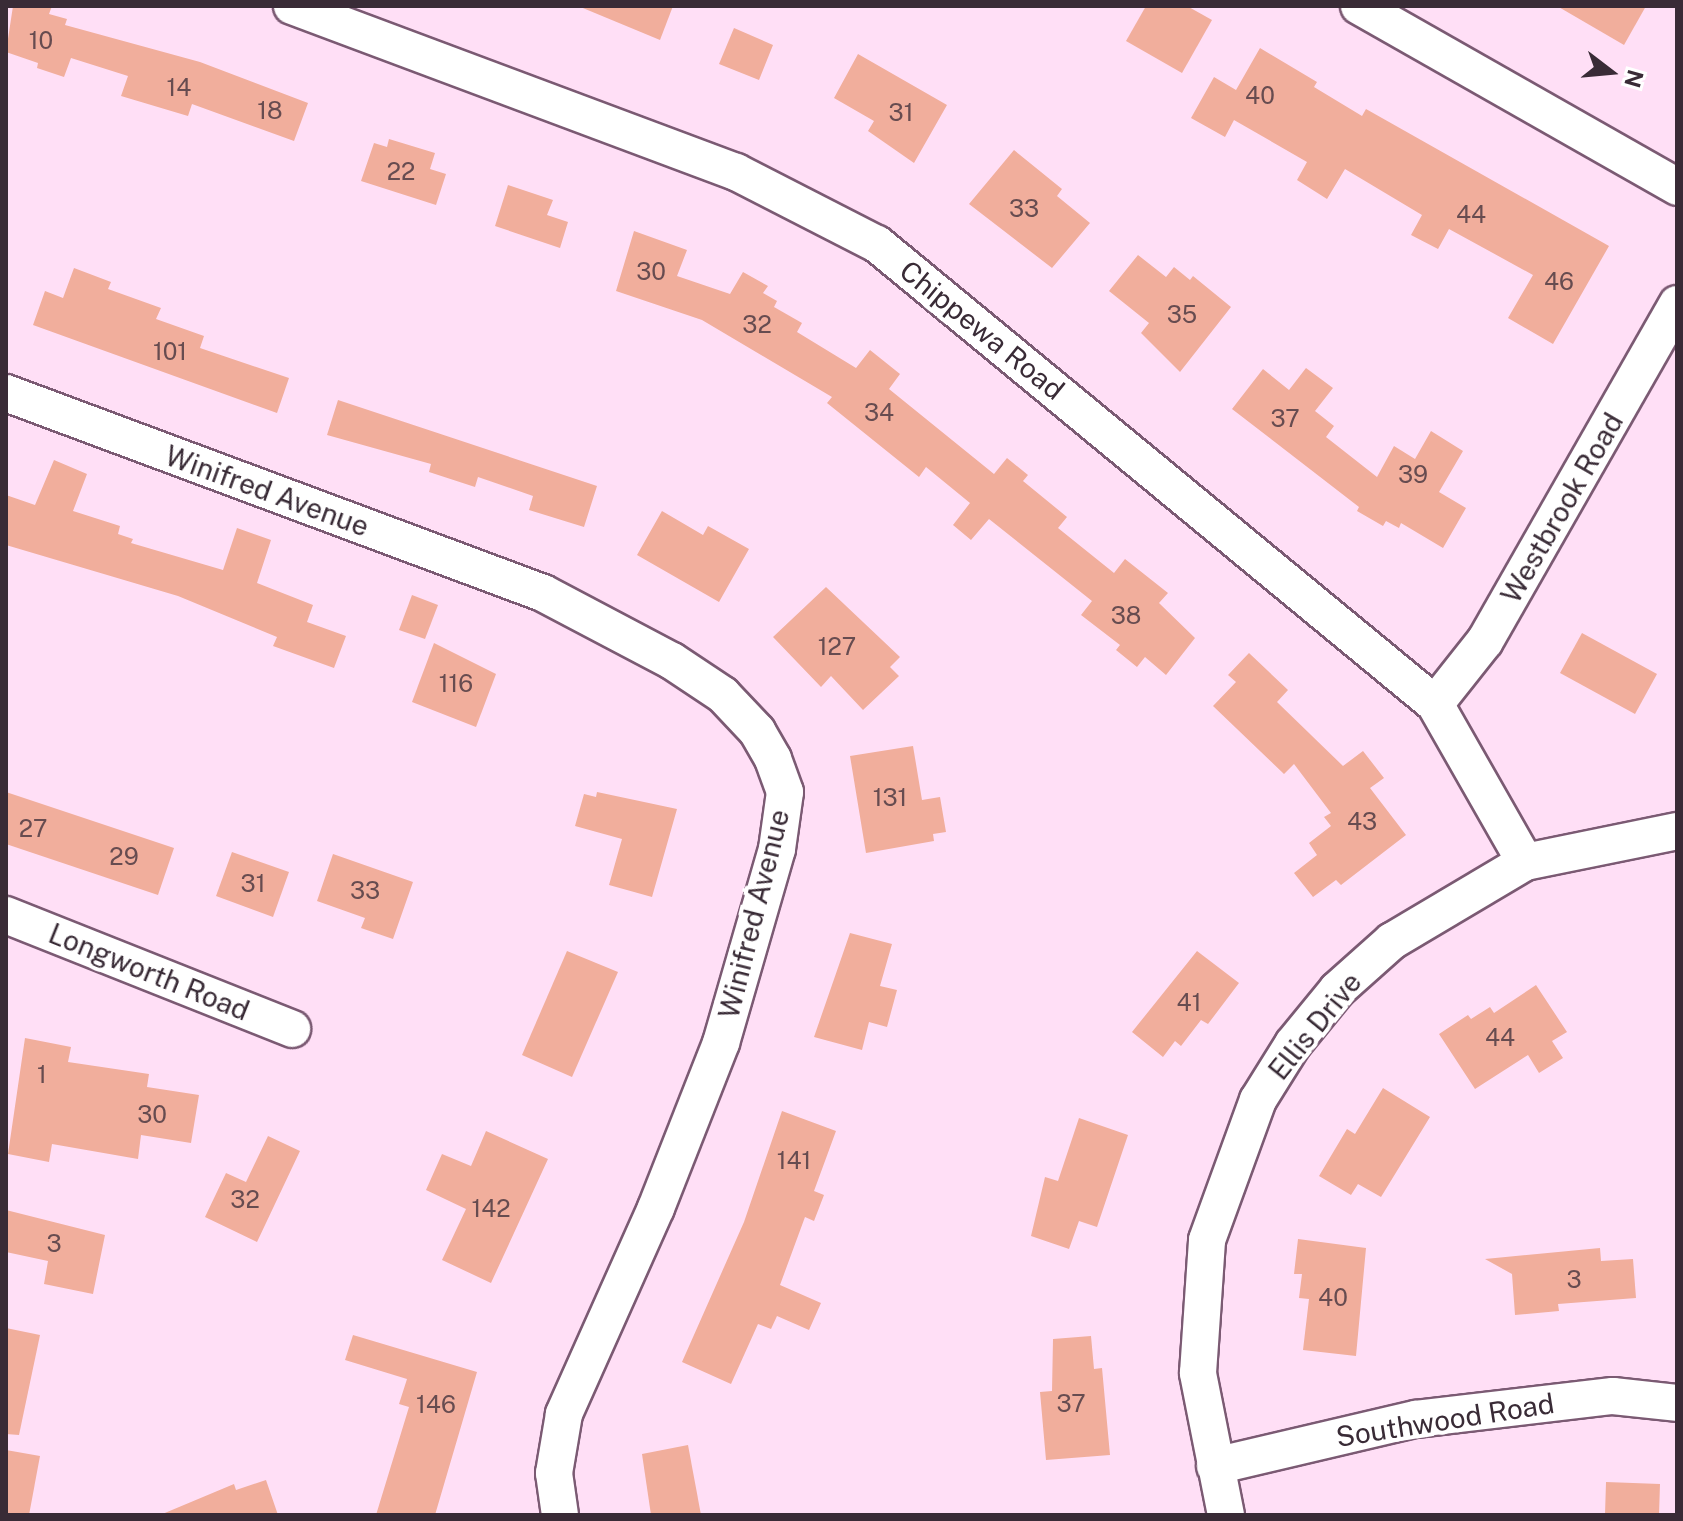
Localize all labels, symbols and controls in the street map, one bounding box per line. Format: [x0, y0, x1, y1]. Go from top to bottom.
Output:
house number: 10 [29, 27, 53, 55]
north arrow [1571, 32, 1651, 112]
text: N [1619, 67, 1649, 90]
house number: 14 [167, 74, 191, 102]
house number: 40 [1245, 82, 1275, 110]
house number: 18 [257, 97, 283, 125]
house number: 31 [889, 99, 913, 127]
house number: 22 [387, 158, 415, 186]
house number: 33 [1009, 195, 1039, 223]
house number: 44 [1456, 201, 1486, 229]
street label: Chippewa Road [893, 253, 1071, 407]
house number: 30 [636, 258, 666, 286]
house number: 46 [1544, 268, 1574, 296]
house number: 35 [1167, 301, 1197, 329]
house number: 32 [742, 311, 772, 339]
house number: 101 [153, 338, 187, 366]
house number: 34 [864, 399, 894, 427]
house number: 37 [1270, 405, 1300, 433]
street label: Westbrook Road [1494, 407, 1630, 609]
street label: Winifred Avenue [161, 439, 373, 543]
house number: 39 [1398, 461, 1428, 489]
house number: 38 [1111, 602, 1141, 630]
house number: 127 [818, 633, 856, 661]
house number: 116 [439, 670, 473, 698]
house number: 131 [873, 784, 907, 812]
street label: Winifred Avenue [712, 806, 796, 1022]
house number: 43 [1347, 808, 1377, 836]
house number: 27 [19, 815, 47, 843]
house number: 29 [109, 843, 139, 871]
house number: 31 [241, 870, 265, 898]
house number: 33 [350, 877, 380, 905]
street label: Longworth Road [44, 917, 254, 1027]
street label: Ellis Drive [1262, 966, 1368, 1086]
house number: 41 [1177, 989, 1201, 1017]
house number: 44 [1485, 1024, 1515, 1052]
house number: 1 [37, 1061, 47, 1089]
house number: 30 [137, 1101, 167, 1129]
house number: 141 [777, 1147, 811, 1175]
house number: 32 [230, 1186, 260, 1214]
house number: 142 [471, 1195, 511, 1223]
house number: 3 [46, 1230, 62, 1258]
house number: 3 [1566, 1266, 1582, 1294]
house number: 40 [1318, 1284, 1348, 1312]
street label: Southwood Road [1334, 1386, 1556, 1454]
house number: 37 [1056, 1390, 1086, 1418]
house number: 146 [416, 1391, 456, 1419]

